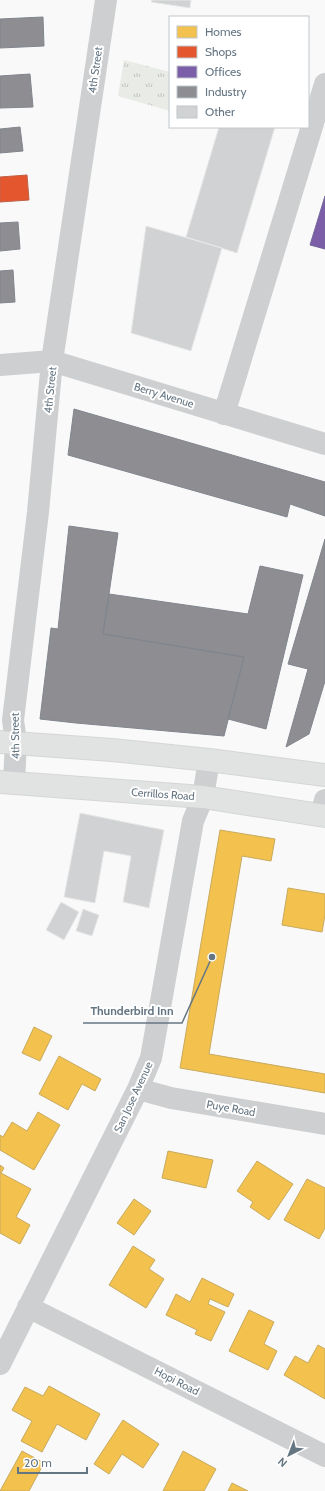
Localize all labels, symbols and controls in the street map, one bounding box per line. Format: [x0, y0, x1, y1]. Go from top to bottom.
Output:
legend [169, 16, 309, 128]
text: Homes [205, 24, 242, 39]
text: Shops [205, 44, 237, 59]
street label: 4th Street [85, 46, 105, 94]
text: Offices [205, 64, 241, 79]
text: Industry [205, 84, 246, 99]
text: Other [205, 104, 235, 119]
street label: 4th Street [41, 366, 59, 414]
street label: Berry Avenue [132, 379, 196, 411]
street label: 4th Street [8, 712, 22, 760]
street label: Cerrillos Road [131, 785, 195, 803]
callout: Thunderbird Inn [83, 999, 182, 1023]
text: Thunderbird Inn [90, 1003, 174, 1018]
street label: San Jose Avenue [110, 1059, 156, 1135]
street label: Puye Road [205, 1097, 257, 1119]
street label: Hopi Road [152, 1364, 202, 1398]
north arrow [269, 1435, 309, 1475]
scale bar [18, 1449, 87, 1475]
text: 20 m [24, 1455, 52, 1470]
text: N [275, 1455, 290, 1470]

